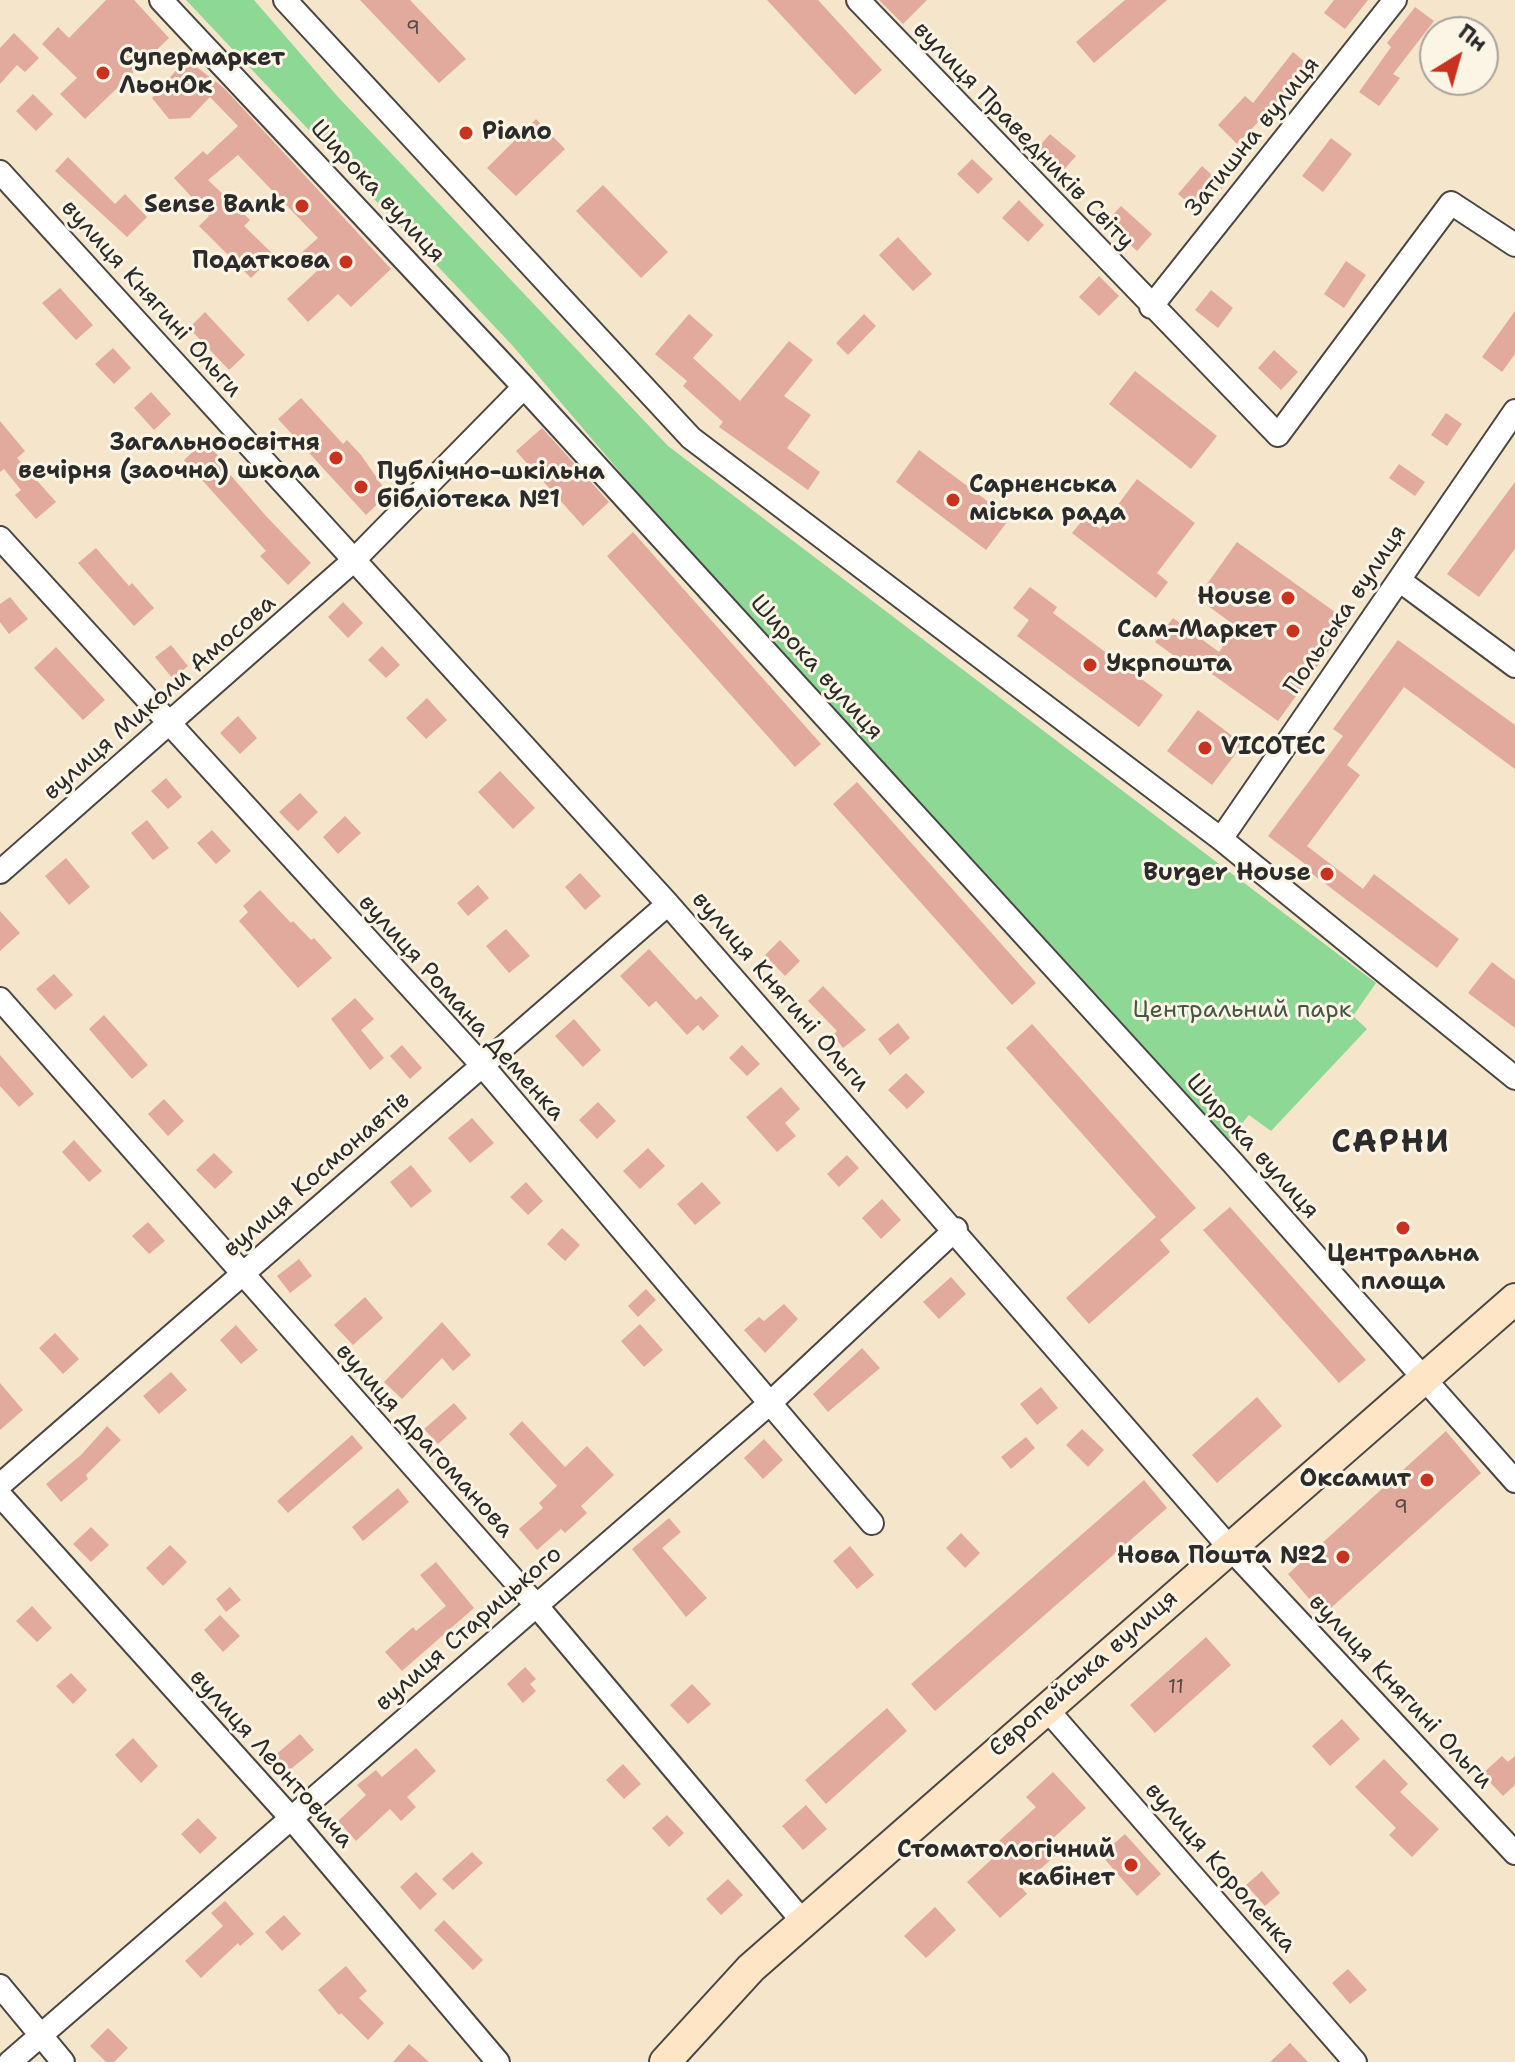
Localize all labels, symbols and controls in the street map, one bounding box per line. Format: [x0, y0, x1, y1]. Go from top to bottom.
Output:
street label: вулиця Праведників Світу [906, 16, 1140, 256]
north arrow [1419, 16, 1499, 96]
house number: 9 [406, 17, 420, 41]
text: Пн [1452, 18, 1493, 58]
place label: Супермаркет ЛьонОк [119, 45, 285, 101]
street label: Затишна вулиця [1180, 51, 1326, 223]
marker: Супермаркет ЛьонОк [94, 64, 112, 82]
street label: Широка вулиця [303, 114, 451, 270]
place label: Piano [482, 119, 552, 147]
marker: Piano [457, 124, 475, 142]
place label: Sense Bank [144, 192, 286, 220]
street label: вулиця Княгині Ольги [55, 194, 247, 404]
marker: Sense Bank [293, 197, 311, 215]
place label: Податкова [192, 248, 330, 276]
marker: Податкова [337, 253, 355, 271]
place label: Загальноосвітня вечірня (заочна) школа [18, 430, 320, 486]
marker: Загальноосвітня вечірня (заочна) школа [327, 449, 345, 467]
place label: Публічно-шкільна бібліотека №1 [377, 459, 605, 515]
place label: Сарненська міська рада [969, 472, 1126, 528]
marker: Публічно-шкільна бібліотека №1 [352, 478, 370, 496]
marker: Сарненська міська рада [944, 491, 962, 509]
street label: Польська вулиця [1279, 520, 1413, 700]
place label: House [1197, 584, 1272, 612]
street label: вулиця Миколи Амосова [38, 589, 282, 807]
marker: House [1279, 589, 1297, 607]
street label: Широка вулиця [743, 590, 889, 746]
place label: Сам-Маркет [1117, 617, 1277, 645]
marker: Сам-Маркет [1284, 622, 1302, 640]
place label: Укрпошта [1106, 651, 1232, 679]
marker: Укрпошта [1081, 656, 1099, 674]
place label: VICOTEC [1221, 734, 1326, 762]
marker: VICOTEC [1196, 739, 1214, 757]
place label: Burger House [1143, 860, 1311, 888]
marker: Burger House [1318, 865, 1336, 883]
street label: вулиця Княгині Ольги [685, 886, 875, 1098]
street label: вулиця Романа Деменка [352, 889, 570, 1127]
park label: Центральний парк [1133, 997, 1351, 1025]
street label: Широка вулиця [1179, 1069, 1325, 1225]
street label: вулиця Космонавтів [218, 1086, 416, 1264]
district label: САРНИ [1331, 1125, 1451, 1163]
marker: Центральна площа [1394, 1219, 1412, 1237]
place label: Центральна площа [1327, 1241, 1479, 1297]
street label: вулиця Драгоманова [329, 1338, 519, 1544]
place label: Оксамит [1299, 1466, 1411, 1494]
marker: Оксамит [1418, 1471, 1436, 1489]
house number: 9 [1394, 1496, 1408, 1520]
street label: вулиця Старицького [370, 1540, 568, 1718]
place label: Нова Пошта №2 [1117, 1543, 1327, 1571]
marker: Нова Пошта №2 [1334, 1548, 1352, 1566]
street label: Європейська вулиця [984, 1584, 1184, 1764]
street label: вулиця Княгині Ольги [1302, 1588, 1498, 1796]
street label: вулиця Леонтовича [183, 1664, 359, 1854]
house number: 11 [1168, 1676, 1184, 1700]
street label: вулиця Короленка [1138, 1777, 1302, 1959]
place label: Стоматологічний кабінет [897, 1837, 1115, 1893]
marker: Стоматологічний кабінет [1122, 1856, 1140, 1874]

